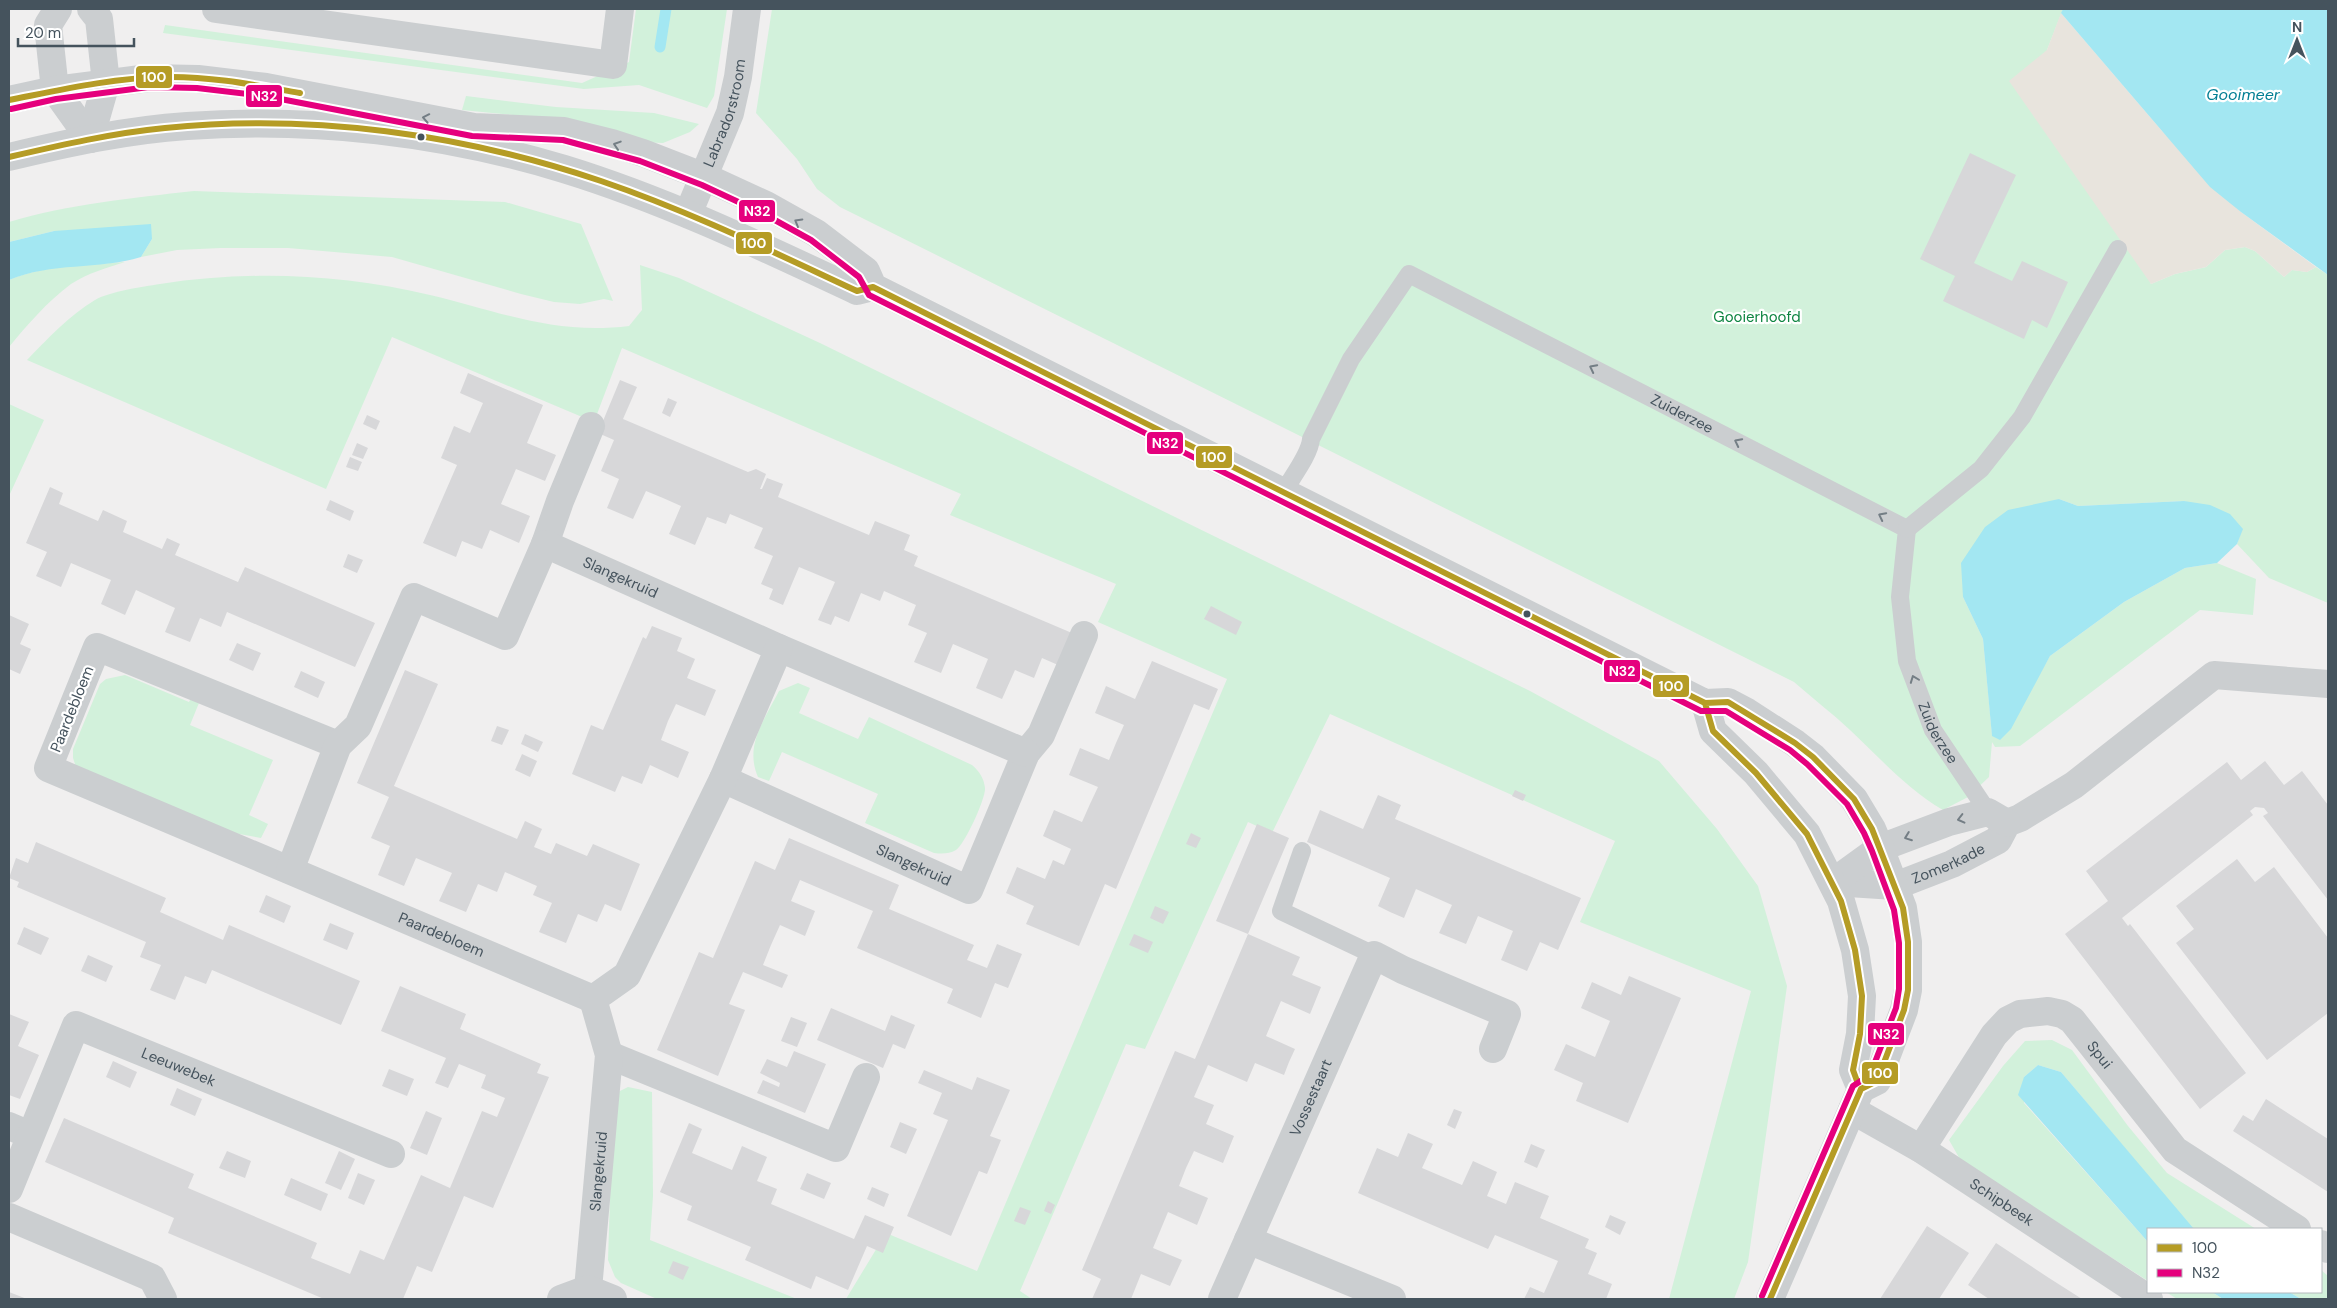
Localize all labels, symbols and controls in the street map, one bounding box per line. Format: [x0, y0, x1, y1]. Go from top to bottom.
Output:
scale bar [18, 15, 134, 47]
north arrow [2272, 15, 2322, 65]
text: N [2292, 18, 2302, 36]
text: 20 m [25, 23, 61, 43]
street label: Labradorstroom [699, 58, 750, 170]
line badge: 100 [135, 65, 173, 89]
text: 100 [142, 68, 167, 86]
line badge: N32 [245, 84, 283, 108]
water label: Gooimeer [2206, 84, 2281, 105]
text: N32 [251, 87, 277, 105]
one-way arrow [422, 113, 430, 123]
unlabelled marker [416, 132, 426, 142]
one-way arrow [613, 140, 622, 150]
line badge: N32 [738, 199, 776, 223]
text: N32 [744, 202, 770, 220]
one-way arrow [795, 219, 804, 229]
line badge: 100 [735, 231, 773, 255]
text: 100 [742, 234, 767, 252]
park label: Gooierhoofd [1713, 307, 1801, 327]
one-way arrow [1589, 364, 1598, 374]
street label: Zuiderzee [1647, 389, 1717, 438]
line badge: N32 [1146, 431, 1184, 455]
text: N32 [1152, 434, 1178, 452]
one-way arrow [1734, 438, 1743, 448]
line badge: 100 [1195, 445, 1233, 469]
text: 100 [1202, 448, 1227, 466]
one-way arrow [1878, 512, 1887, 522]
street label: Slangekruid [580, 552, 661, 603]
unlabelled marker [1522, 609, 1532, 619]
line badge: N32 [1603, 659, 1641, 683]
text: N32 [1609, 662, 1635, 680]
street label: Paardebloem [46, 663, 98, 755]
line badge: 100 [1652, 674, 1690, 698]
one-way arrow [1910, 675, 1920, 684]
text: 100 [1659, 677, 1684, 695]
street label: Zuiderzee [1913, 699, 1963, 768]
one-way arrow [1957, 813, 1966, 824]
one-way arrow [1904, 831, 1912, 841]
street label: Slangekruid [873, 839, 954, 891]
street label: Zomerkade [1909, 839, 1988, 889]
street label: Paardebloem [395, 908, 487, 962]
line badge: N32 [1867, 1022, 1905, 1046]
text: N32 [1873, 1025, 1899, 1043]
street label: Spui [2082, 1037, 2117, 1073]
street label: Leeuwebek [138, 1043, 219, 1091]
street label: Vossestaart [1285, 1056, 1337, 1140]
line badge: 100 [1861, 1061, 1899, 1085]
text: 100 [1868, 1064, 1893, 1082]
street label: Slangekruid [585, 1131, 612, 1212]
street label: Schipbeek [1966, 1174, 2038, 1231]
legend [2147, 1228, 2322, 1293]
text: 100 [2192, 1238, 2217, 1258]
text: N32 [2192, 1263, 2220, 1283]

